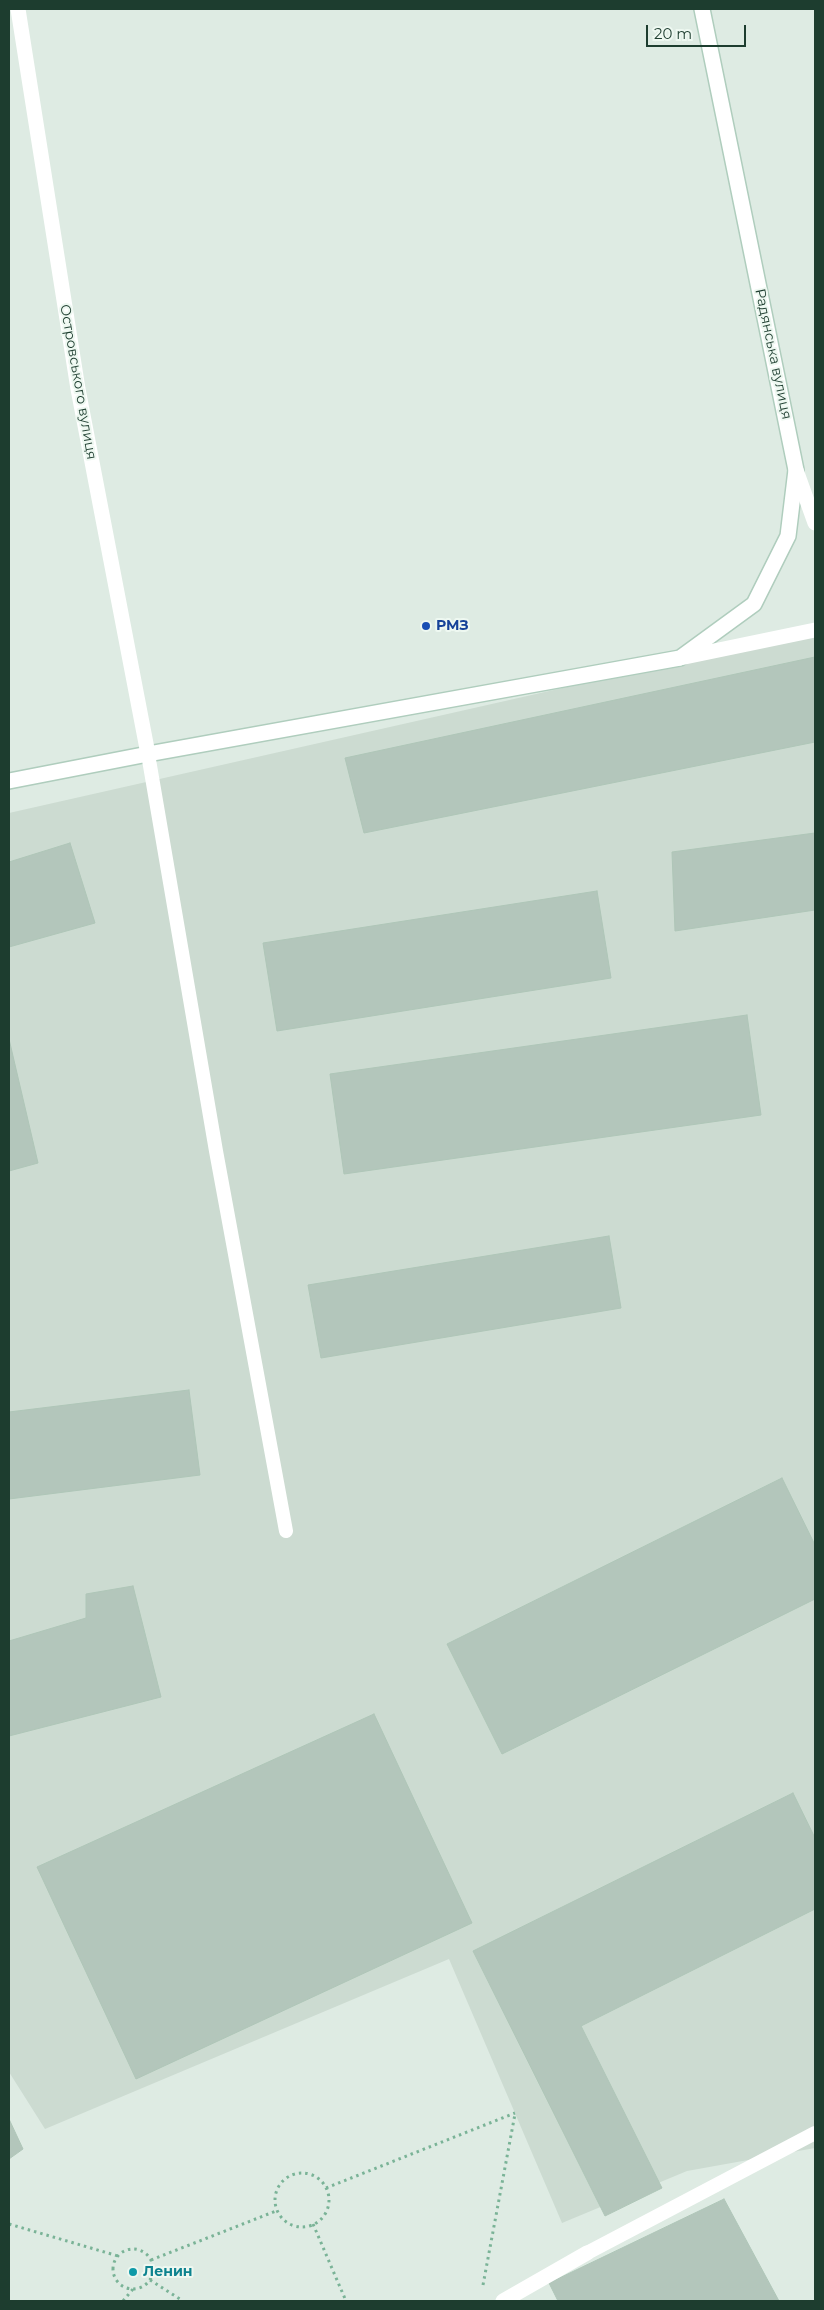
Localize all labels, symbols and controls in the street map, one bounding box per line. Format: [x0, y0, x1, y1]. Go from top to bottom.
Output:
scale bar [649, 15, 749, 47]
text: 20 m [654, 24, 692, 43]
street label: Радянська вулиця [751, 287, 795, 421]
street label: Островського вулиця [56, 303, 100, 461]
place label: РМЗ [436, 618, 469, 634]
marker: РМЗ [420, 620, 432, 632]
place label: Ленин [143, 2264, 193, 2280]
marker: Ленин [127, 2266, 139, 2278]

